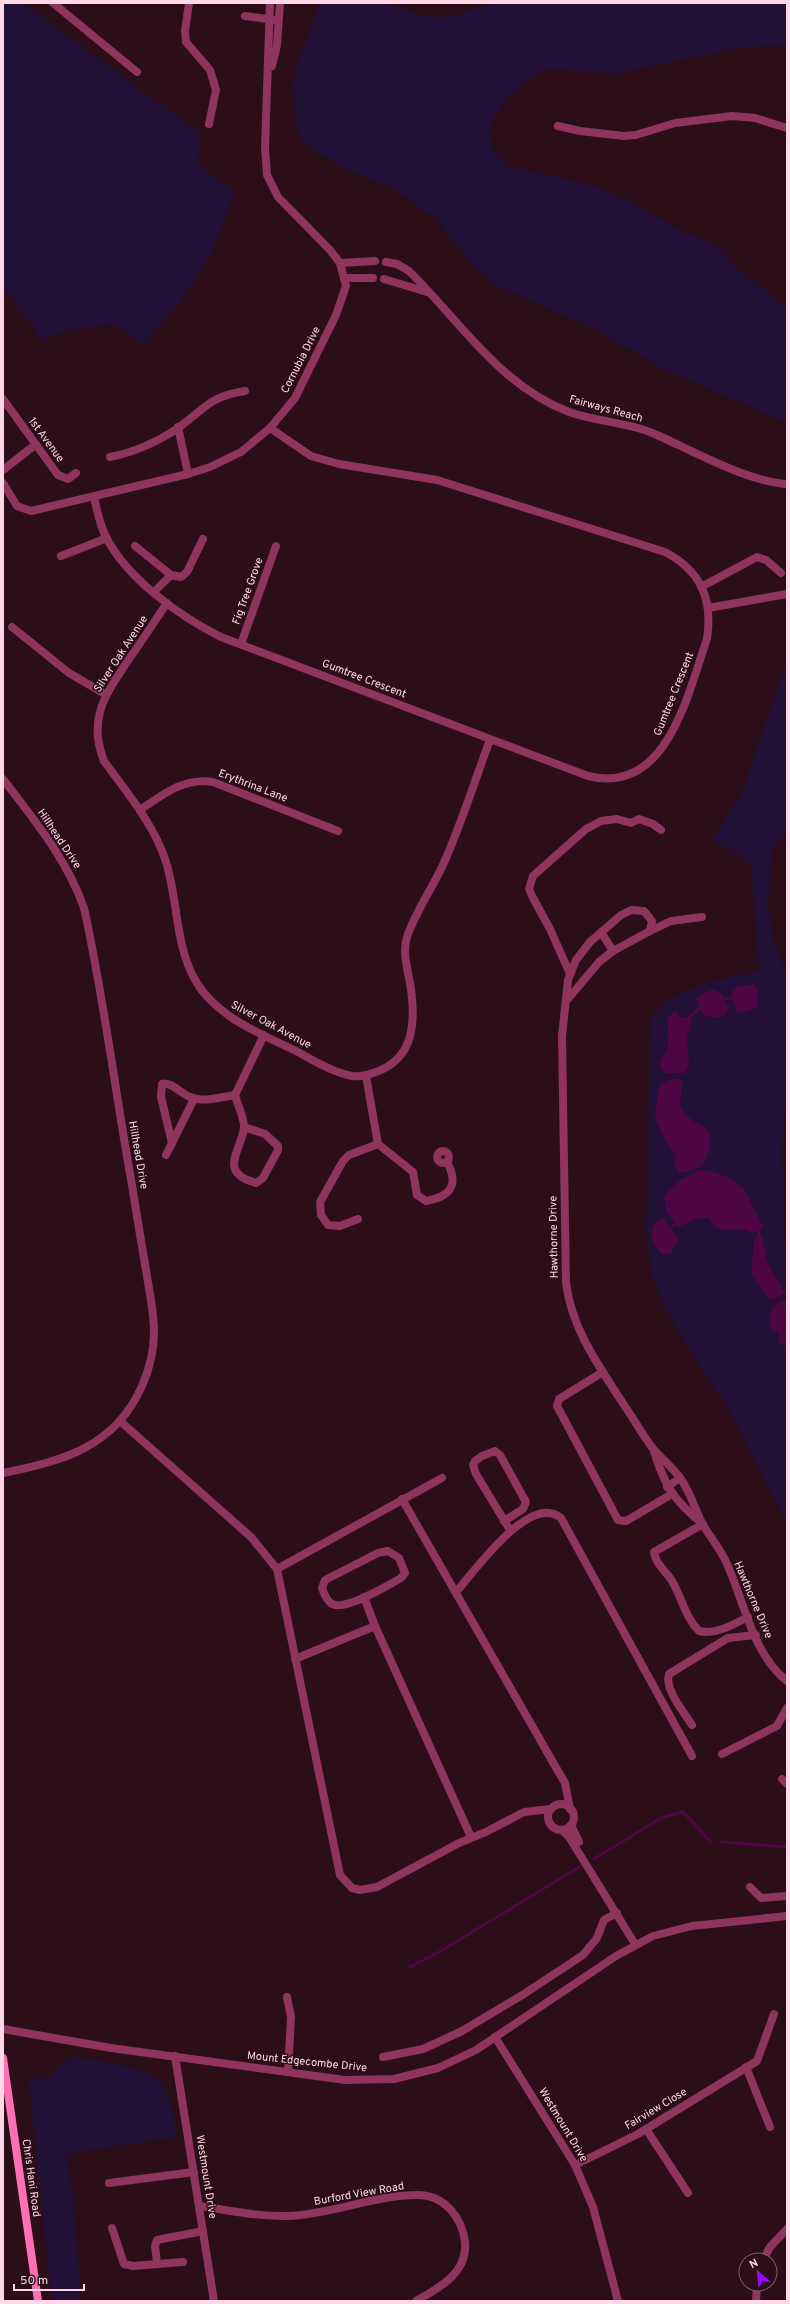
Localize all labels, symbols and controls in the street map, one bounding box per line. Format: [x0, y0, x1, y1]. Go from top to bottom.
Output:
street label: Cornubia Drive [278, 324, 324, 396]
street label: Fairways Reach [568, 392, 644, 426]
street label: 1st Avenue [25, 415, 67, 465]
street label: Fig Tree Grove [229, 555, 267, 627]
street label: Silver Oak Avenue [91, 613, 151, 695]
street label: Gumtree Crescent [651, 650, 697, 738]
street label: Gumtree Crescent [320, 656, 408, 702]
street label: Erythrina Lane [216, 766, 290, 806]
street label: Hillhead Drive [34, 806, 84, 872]
street label: Silver Oak Avenue [228, 998, 314, 1052]
street label: Hillhead Drive [125, 1120, 151, 1190]
street label: Hawthorne Drive [546, 1196, 562, 1278]
street label: Hawthorne Drive [730, 1559, 776, 1641]
street label: Mount Edgecombe Drive [246, 2049, 368, 2075]
street label: Westmount Drive [535, 2085, 591, 2165]
street label: Fairview Close [622, 2085, 690, 2133]
street label: Westmount Drive [192, 2134, 220, 2220]
street label: Chris Hani Road [19, 2138, 43, 2218]
street label: Burford View Road [313, 2179, 405, 2209]
north arrow [738, 2252, 778, 2292]
text: N [747, 2256, 761, 2272]
scale bar [14, 2266, 84, 2292]
text: 50 m [20, 2273, 48, 2289]

